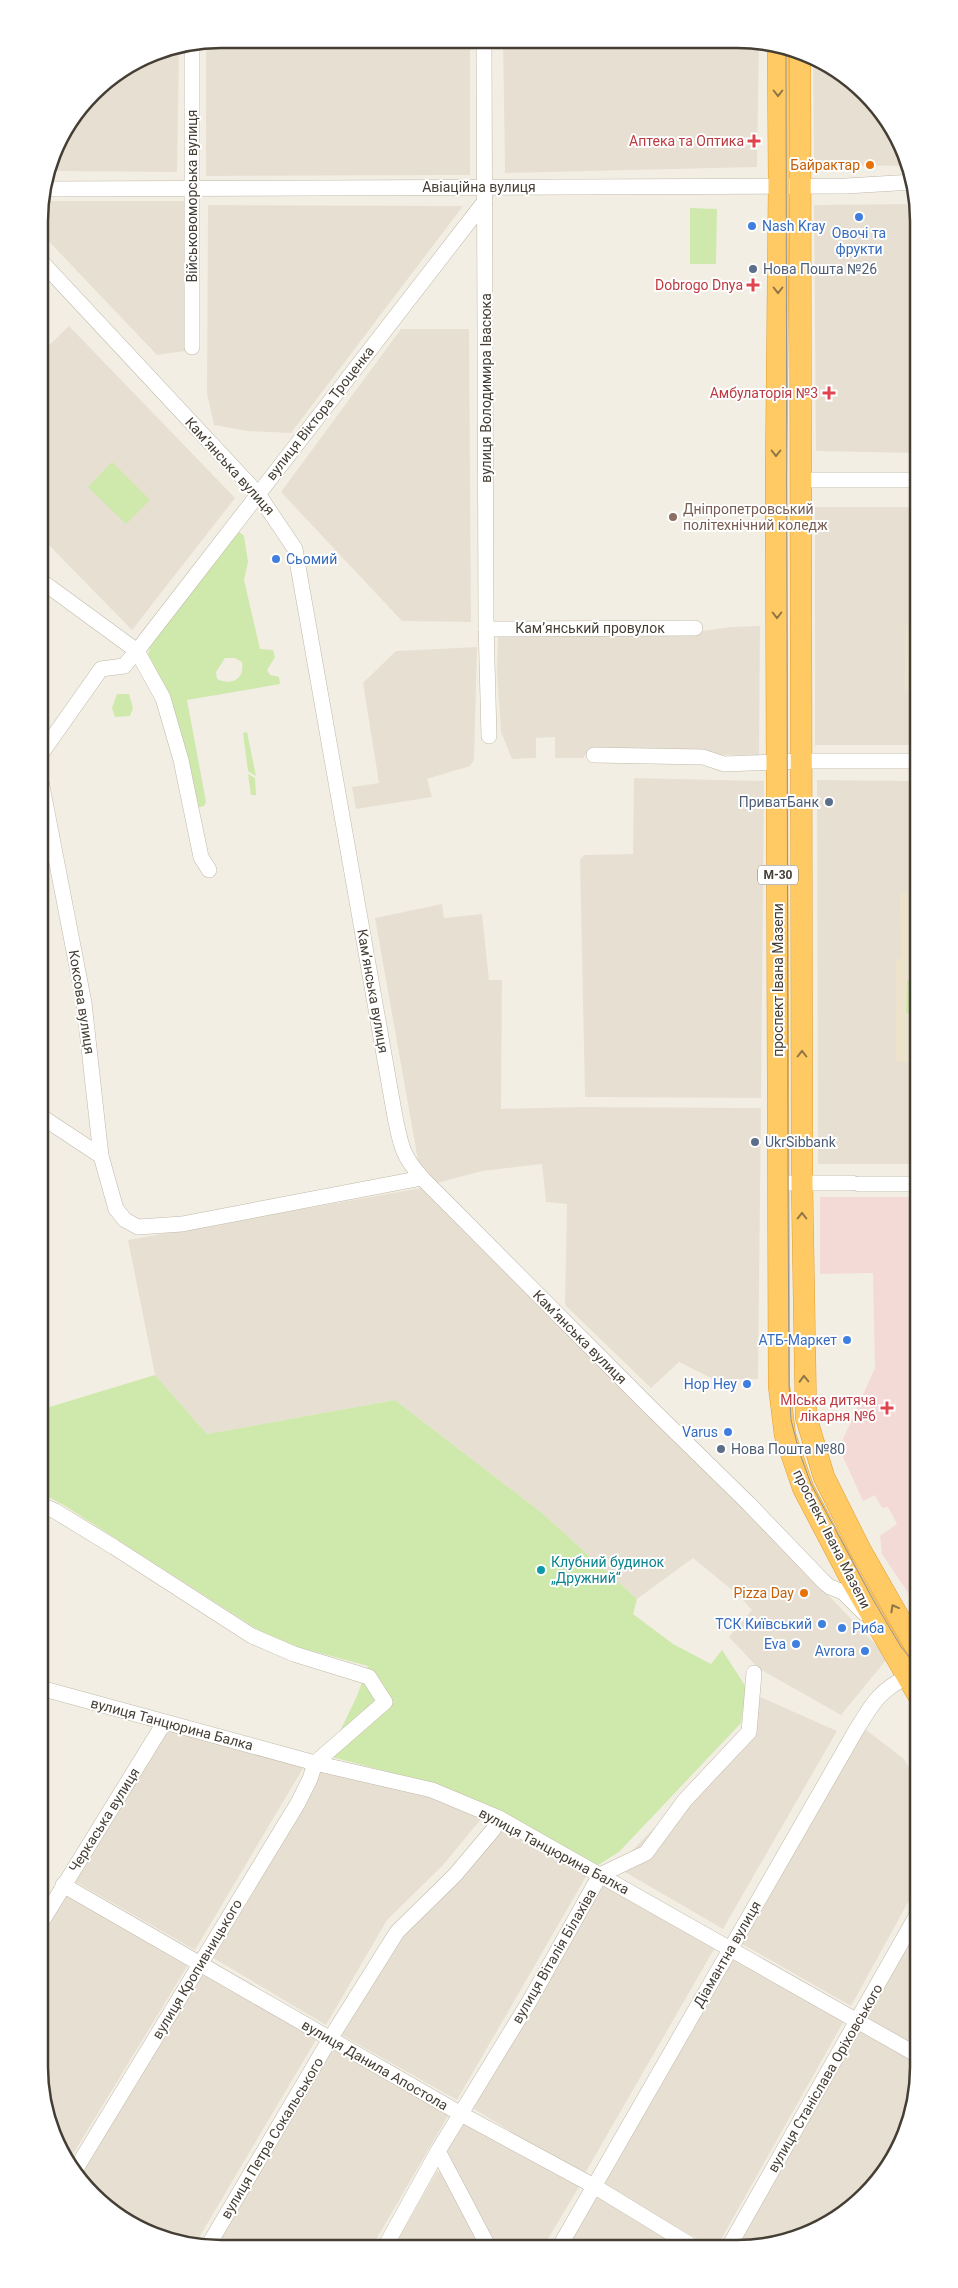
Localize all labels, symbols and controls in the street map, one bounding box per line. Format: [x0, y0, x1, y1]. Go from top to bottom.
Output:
one-way arrow [773, 89, 783, 97]
street label: Військовоморська вулиця [184, 110, 200, 282]
place label: Аптека та Оптика [629, 133, 744, 149]
marker: Аптека та Оптика [748, 135, 760, 147]
place label: Байрактар [790, 157, 860, 173]
marker: Байрактар [864, 159, 876, 171]
street label: Авіаційна вулиця [422, 179, 536, 195]
marker: Овочі та фрукти [853, 211, 865, 223]
place label: Nash Kray [762, 218, 826, 234]
marker: Nash Kray [746, 220, 758, 232]
place label: Овочі та фрукти [832, 225, 886, 257]
place label: Нова Пошта №26 [763, 261, 877, 277]
marker: Нова Пошта №26 [747, 263, 759, 275]
place label: Dobrogo Dnya [655, 277, 743, 293]
marker: Dobrogo Dnya [747, 279, 759, 291]
one-way arrow [773, 286, 783, 294]
street label: вулиця Володимира Івасюка [478, 293, 494, 483]
street label: вулиця Віктора Троценка [263, 343, 377, 483]
place label: Амбулаторія №3 [710, 385, 818, 401]
marker: Амбулаторія №3 [822, 386, 836, 400]
street label: Камʼянська вулиця [182, 414, 278, 518]
one-way arrow [771, 449, 781, 457]
place label: Дніпропетровський політехнічний коледж [683, 501, 828, 533]
marker: Дніпропетровський політехнічний коледж [667, 511, 679, 523]
place label: Сьомий [286, 551, 337, 567]
marker: Сьомий [270, 553, 282, 565]
one-way arrow [772, 612, 782, 619]
street label: Камʼянський провулок [515, 620, 665, 636]
place label: ПриватБанк [739, 794, 819, 810]
marker: ПриватБанк [823, 796, 835, 808]
road number: М-30 [758, 866, 798, 884]
street label: проспект Івана Мазепи [770, 903, 786, 1057]
street label: Камʼянська вулиця [354, 928, 392, 1054]
street label: Коксова вулиця [66, 949, 98, 1055]
one-way arrow [797, 1049, 807, 1057]
place label: UkrSibbank [765, 1134, 837, 1150]
marker: UkrSibbank [749, 1136, 761, 1148]
one-way arrow [797, 1212, 808, 1220]
street label: Камʼянська вулиця [530, 1287, 630, 1387]
place label: АТБ-Маркет [758, 1332, 837, 1348]
marker: АТБ-Маркет [841, 1334, 853, 1346]
one-way arrow [799, 1374, 809, 1382]
place label: Hop Hey [684, 1376, 737, 1392]
marker: Hop Hey [741, 1378, 753, 1390]
place label: МІська дитяча лікарня №6 [780, 1392, 876, 1424]
marker: МІська дитяча лікарня №6 [880, 1401, 894, 1415]
place label: Varus [682, 1424, 718, 1440]
marker: Varus [722, 1426, 734, 1438]
place label: Нова Пошта №80 [731, 1441, 845, 1457]
marker: Нова Пошта №80 [715, 1443, 727, 1455]
street label: проспект Івана Мазепи [790, 1467, 874, 1611]
place label: Клубний будинок „Дружний“ [551, 1554, 665, 1586]
marker: Клубний будинок „Дружний“ [535, 1564, 547, 1576]
place label: Pizza Day [733, 1585, 794, 1601]
marker: Pizza Day [798, 1587, 810, 1599]
one-way arrow [890, 1605, 900, 1614]
place label: ТСК Київський [715, 1616, 812, 1632]
marker: ТСК Київський [816, 1618, 828, 1630]
place label: Риба [852, 1620, 884, 1636]
marker: Риба [836, 1622, 848, 1634]
place label: Eva [764, 1636, 786, 1652]
marker: Eva [790, 1638, 802, 1650]
place label: Avrora [815, 1643, 855, 1659]
marker: Avrora [859, 1645, 871, 1657]
street label: вулиця Танцюрина Балка [89, 1695, 255, 1753]
street label: Черкаська вулиця [65, 1765, 143, 1875]
street label: вулиця Танцюрина Балка [476, 1805, 632, 1897]
street label: вулиця Віталія Білахіва [509, 1886, 599, 2026]
street label: вулиця Кропивницького [149, 1896, 245, 2042]
street label: Діамантна вулиця [690, 1898, 764, 2010]
street label: вулиця Станіслава Оріховського [764, 1981, 886, 2175]
street label: вулиця Данила Апостола [299, 2017, 451, 2113]
street label: вулиця Петра Сокальського [217, 2055, 327, 2221]

